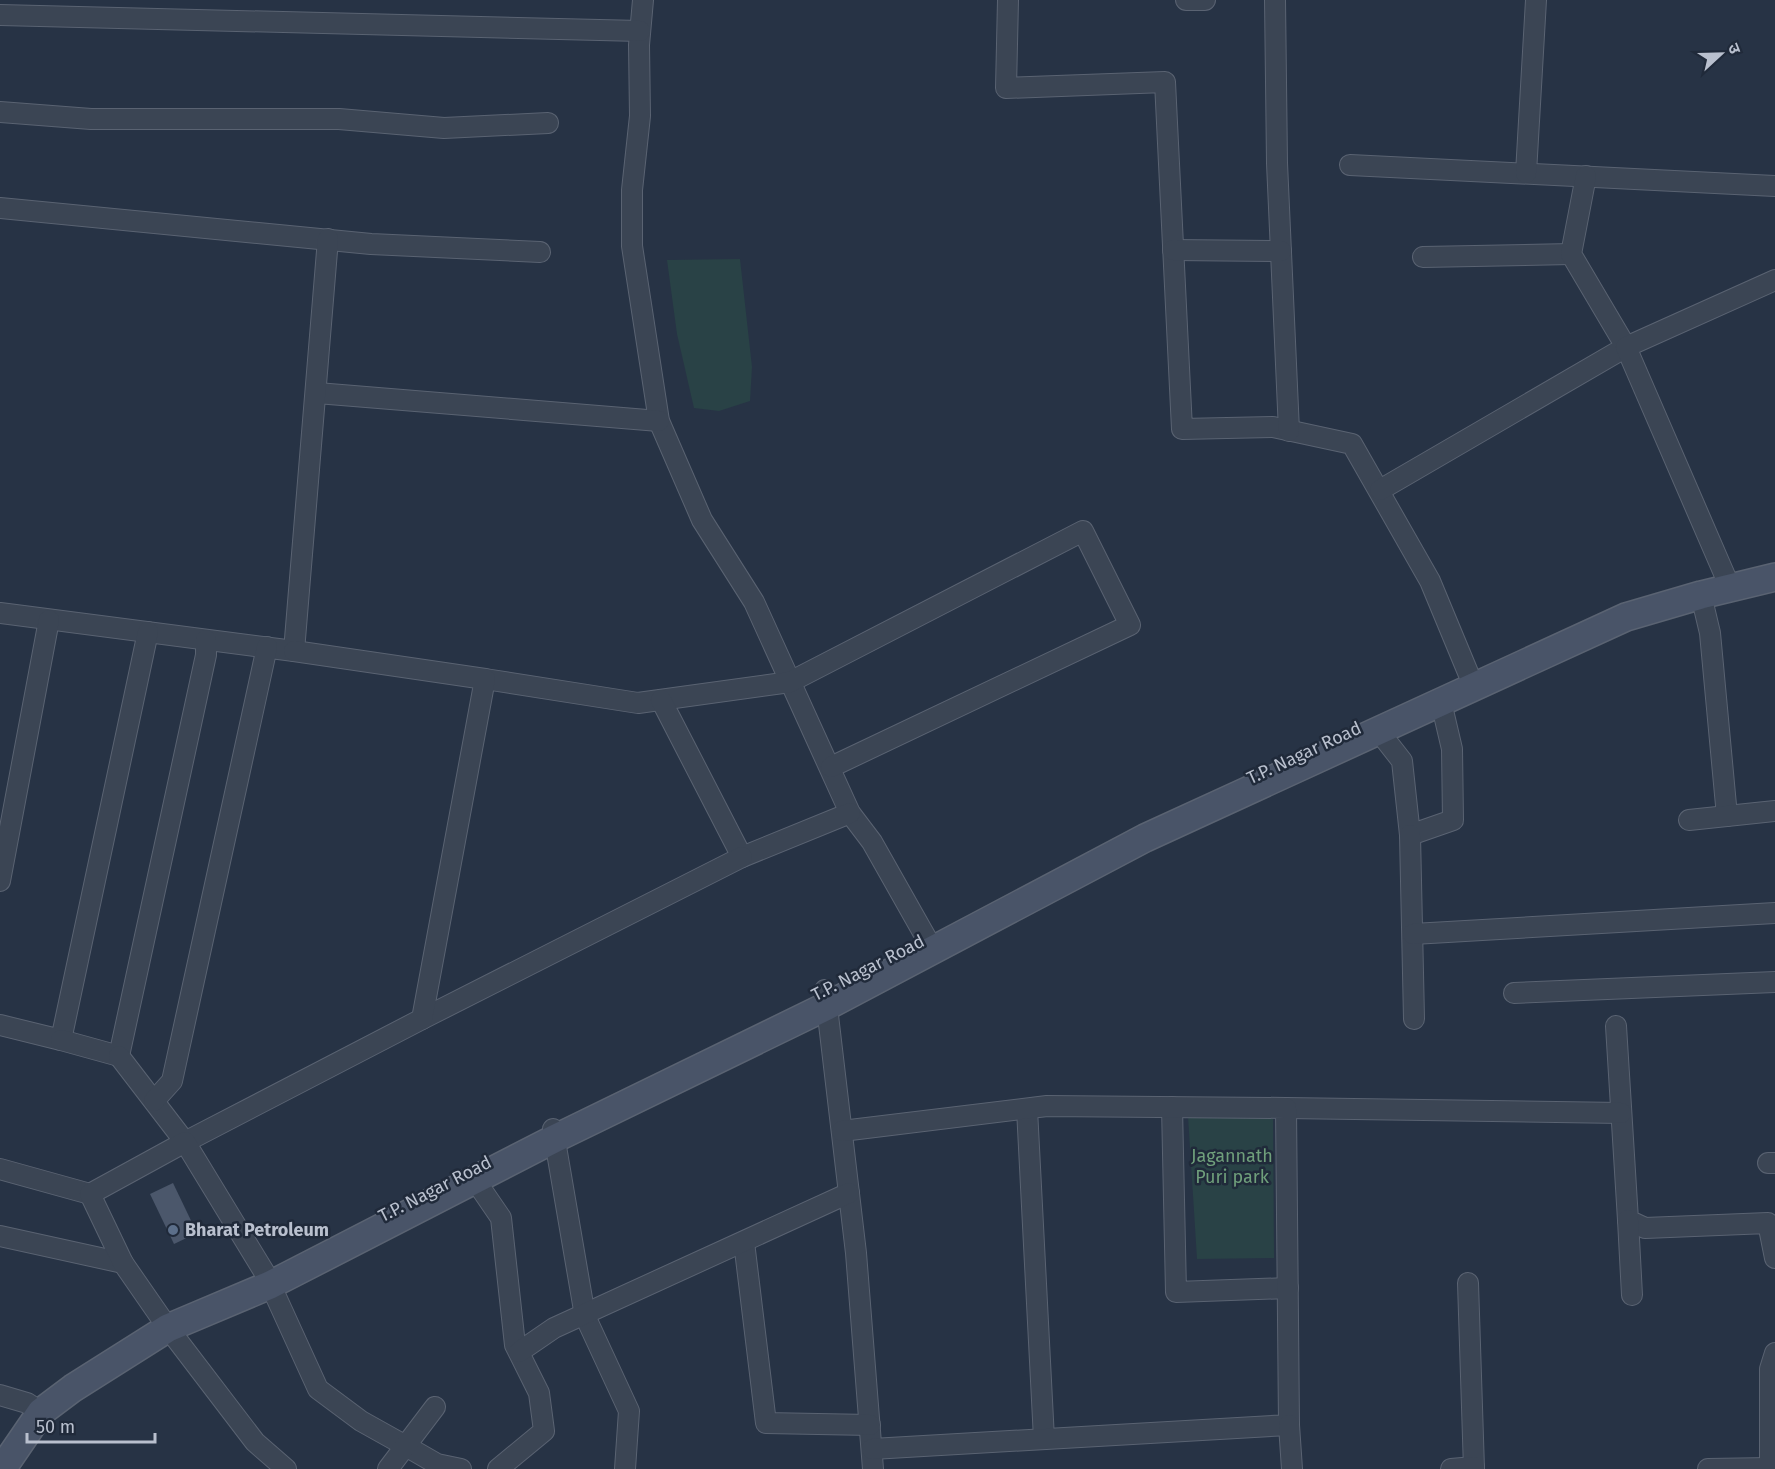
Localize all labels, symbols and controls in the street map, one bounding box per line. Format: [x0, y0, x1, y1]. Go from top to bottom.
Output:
north arrow [1691, 24, 1751, 84]
text: उ [1724, 41, 1745, 57]
street label: T.P. Nagar Road [1243, 717, 1365, 789]
street label: T.P. Nagar Road [808, 930, 928, 1006]
park label: Jagannath Puri park [1191, 1145, 1273, 1188]
street label: T.P. Nagar Road [375, 1151, 495, 1227]
place label: Bharat Petroleum [185, 1219, 329, 1241]
marker: Bharat Petroleum [166, 1223, 180, 1237]
scale bar [27, 1406, 154, 1444]
text: 50 m [36, 1416, 75, 1438]

